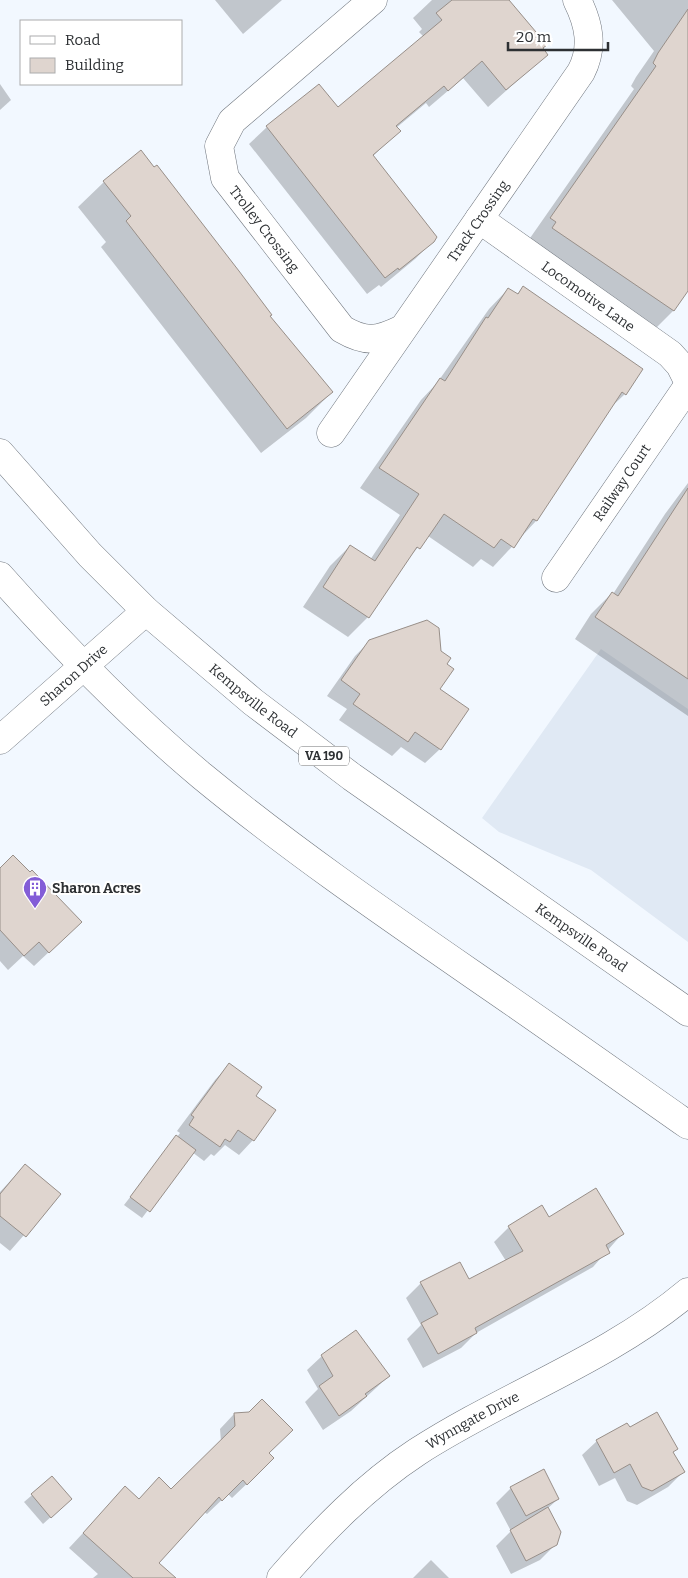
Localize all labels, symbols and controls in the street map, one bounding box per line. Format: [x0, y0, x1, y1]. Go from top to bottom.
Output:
legend [20, 20, 182, 85]
scale bar [508, 20, 608, 52]
text: 20 m [516, 28, 552, 46]
text: Road [65, 31, 100, 49]
text: Building [65, 56, 124, 74]
street label: Track Crossing [444, 177, 512, 265]
street label: Trolley Crossing [226, 183, 303, 276]
street label: Locomotive Lane [538, 258, 638, 335]
street label: Railway Court [589, 441, 654, 524]
street label: Sharon Drive [36, 641, 111, 710]
street label: Kempsville Road [206, 660, 301, 741]
road number: VA 190 [299, 746, 349, 766]
building icon: Sharon Acres [22, 875, 48, 909]
place label: Sharon Acres [52, 880, 141, 897]
street label: Kempsville Road [532, 900, 631, 976]
street label: Wynngate Drive [423, 1388, 522, 1453]

